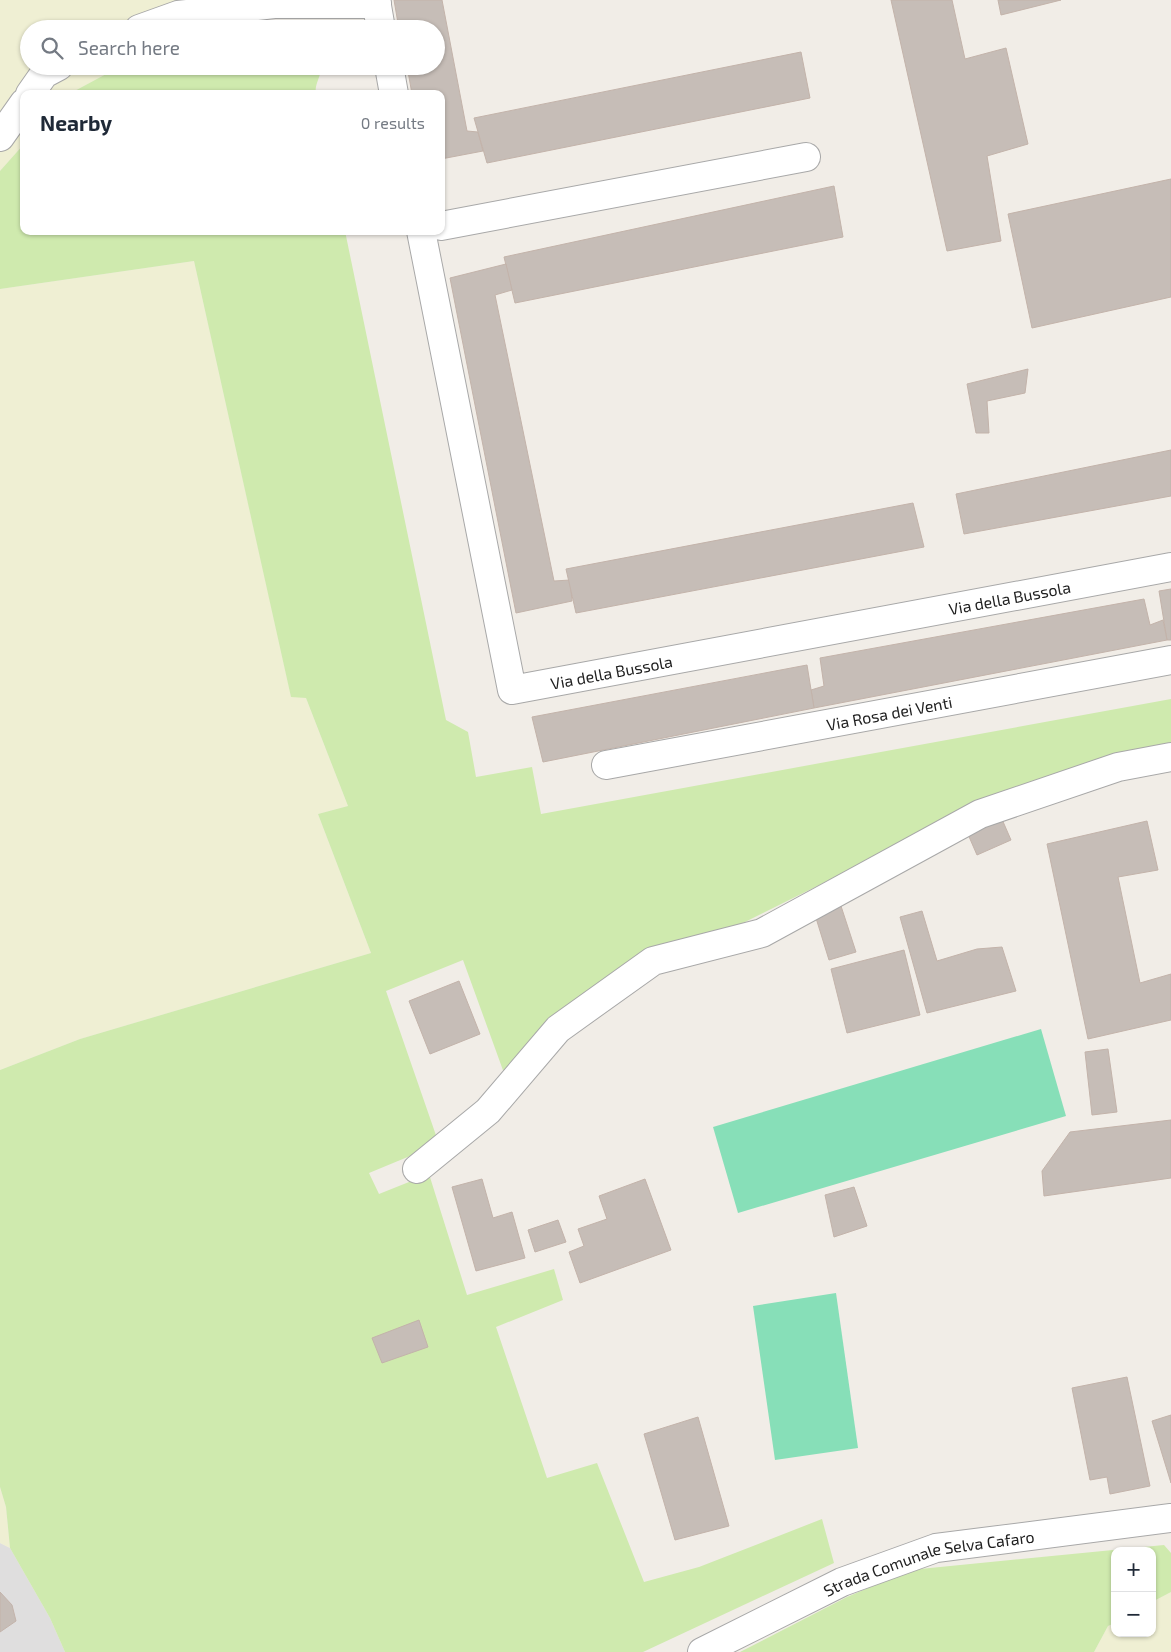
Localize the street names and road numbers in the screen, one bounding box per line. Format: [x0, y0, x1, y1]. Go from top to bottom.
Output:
street label: Via della Bussola [947, 576, 1072, 618]
street label: Via della Bussola [549, 651, 674, 692]
street label: Via Rosa dei Venti [825, 691, 954, 733]
street label: Strada Comunale Selva Cafaro [820, 1526, 1035, 1599]

